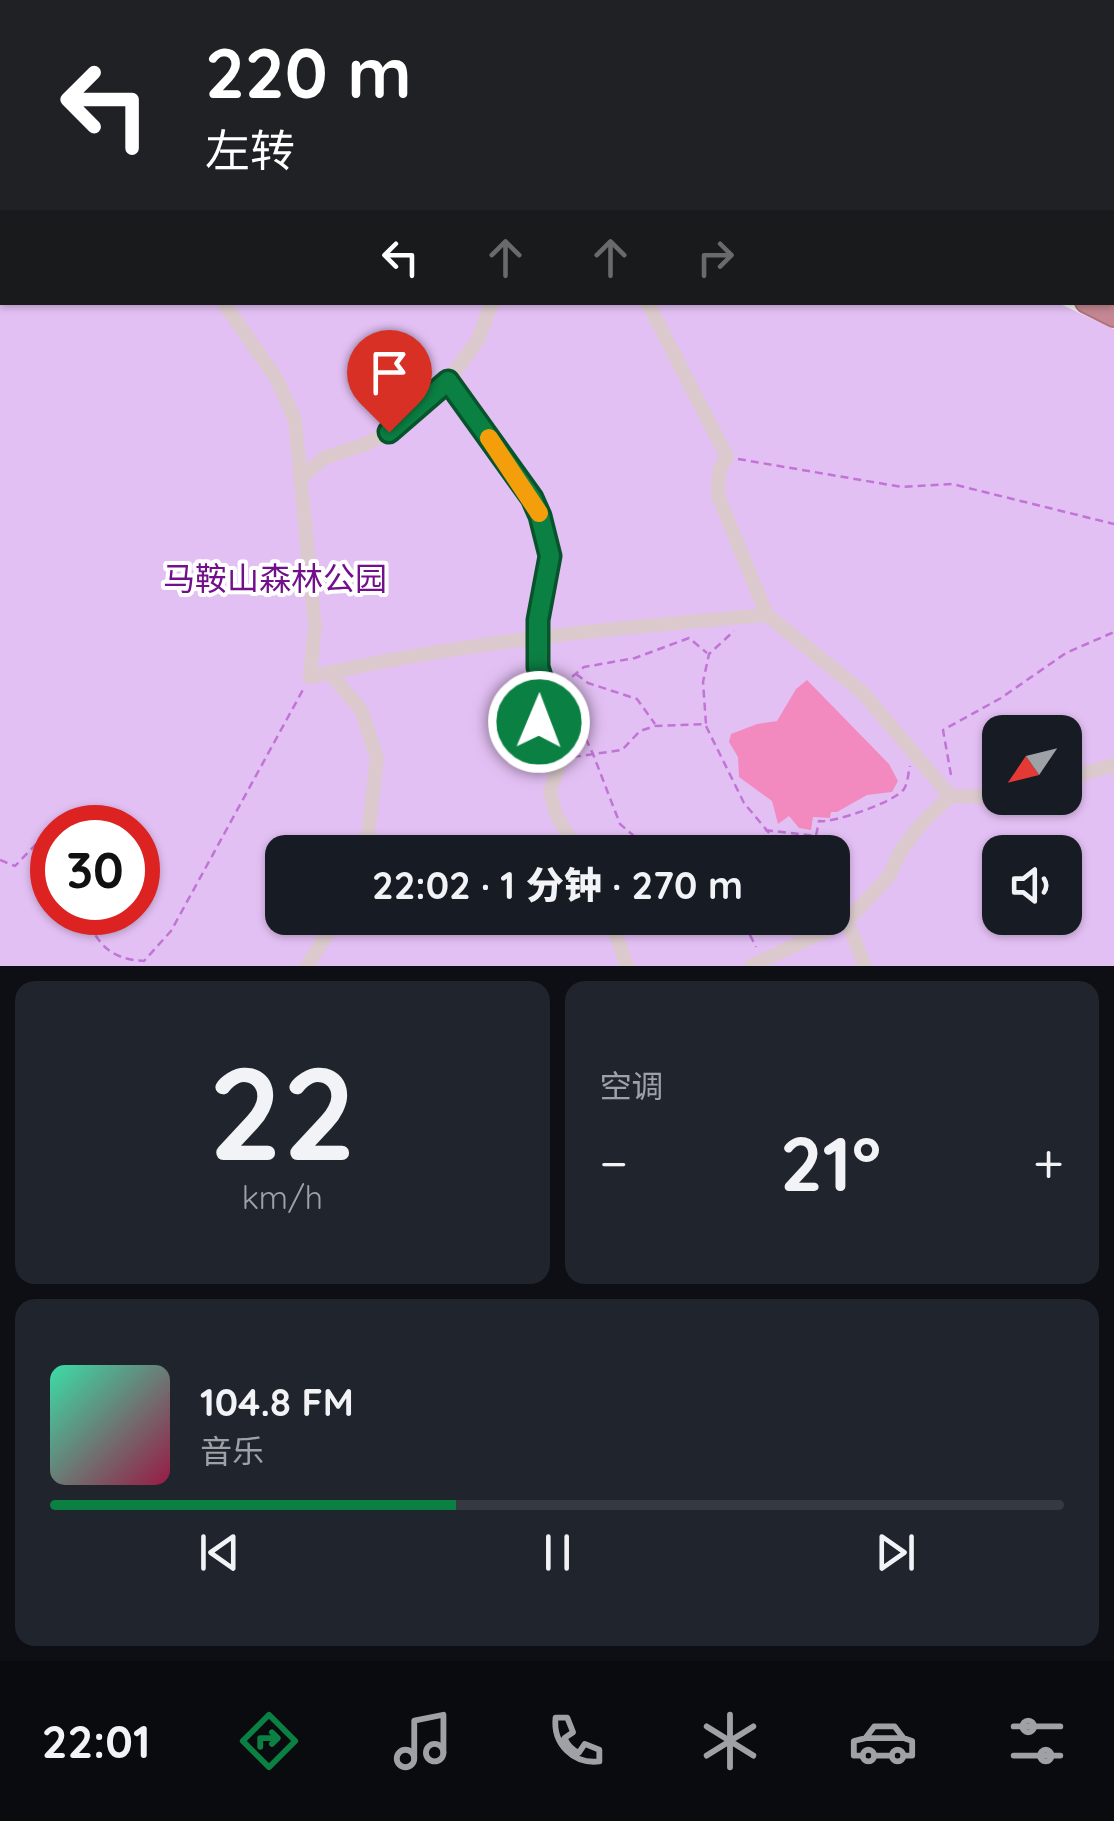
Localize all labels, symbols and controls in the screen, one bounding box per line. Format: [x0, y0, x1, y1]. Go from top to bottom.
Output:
text: 220 m [205, 28, 412, 116]
icon: left [40, 40, 170, 170]
text: 左转 [205, 122, 295, 178]
icon: left [373, 230, 428, 285]
icon: ahead [478, 230, 533, 285]
icon: ahead [583, 230, 638, 285]
icon: right [688, 230, 743, 285]
pin [347, 330, 432, 433]
icon: arrive [362, 345, 417, 400]
park label: 马鞍山森林公园 [163, 558, 387, 598]
position arrow [487, 670, 591, 774]
north arrow [982, 715, 1082, 815]
map controls [982, 715, 1082, 935]
speed limit sign: 30 [30, 805, 160, 935]
button: sound [982, 835, 1082, 935]
text: 22:02 · 1 分钟 · 270 m [372, 861, 743, 909]
text: 22 [208, 1030, 356, 1193]
text: 空调 [600, 1066, 664, 1106]
text: 21° [780, 1116, 881, 1210]
text: − [600, 1128, 628, 1197]
text: + [1033, 1128, 1064, 1197]
text: km/h [242, 1177, 323, 1217]
text: 104.8 FM [200, 1378, 354, 1426]
text: 音乐 [200, 1431, 264, 1471]
icon: previous [192, 1525, 247, 1580]
icon: pause [530, 1525, 585, 1580]
icon: next [868, 1525, 923, 1580]
icon: directions [234, 1706, 304, 1776]
icon: music [388, 1706, 458, 1776]
icon: phone [541, 1706, 611, 1776]
icon: climate [695, 1706, 765, 1776]
icon: car [848, 1706, 918, 1776]
icon: filters [1002, 1706, 1072, 1776]
text: 22:01 [42, 1713, 150, 1769]

